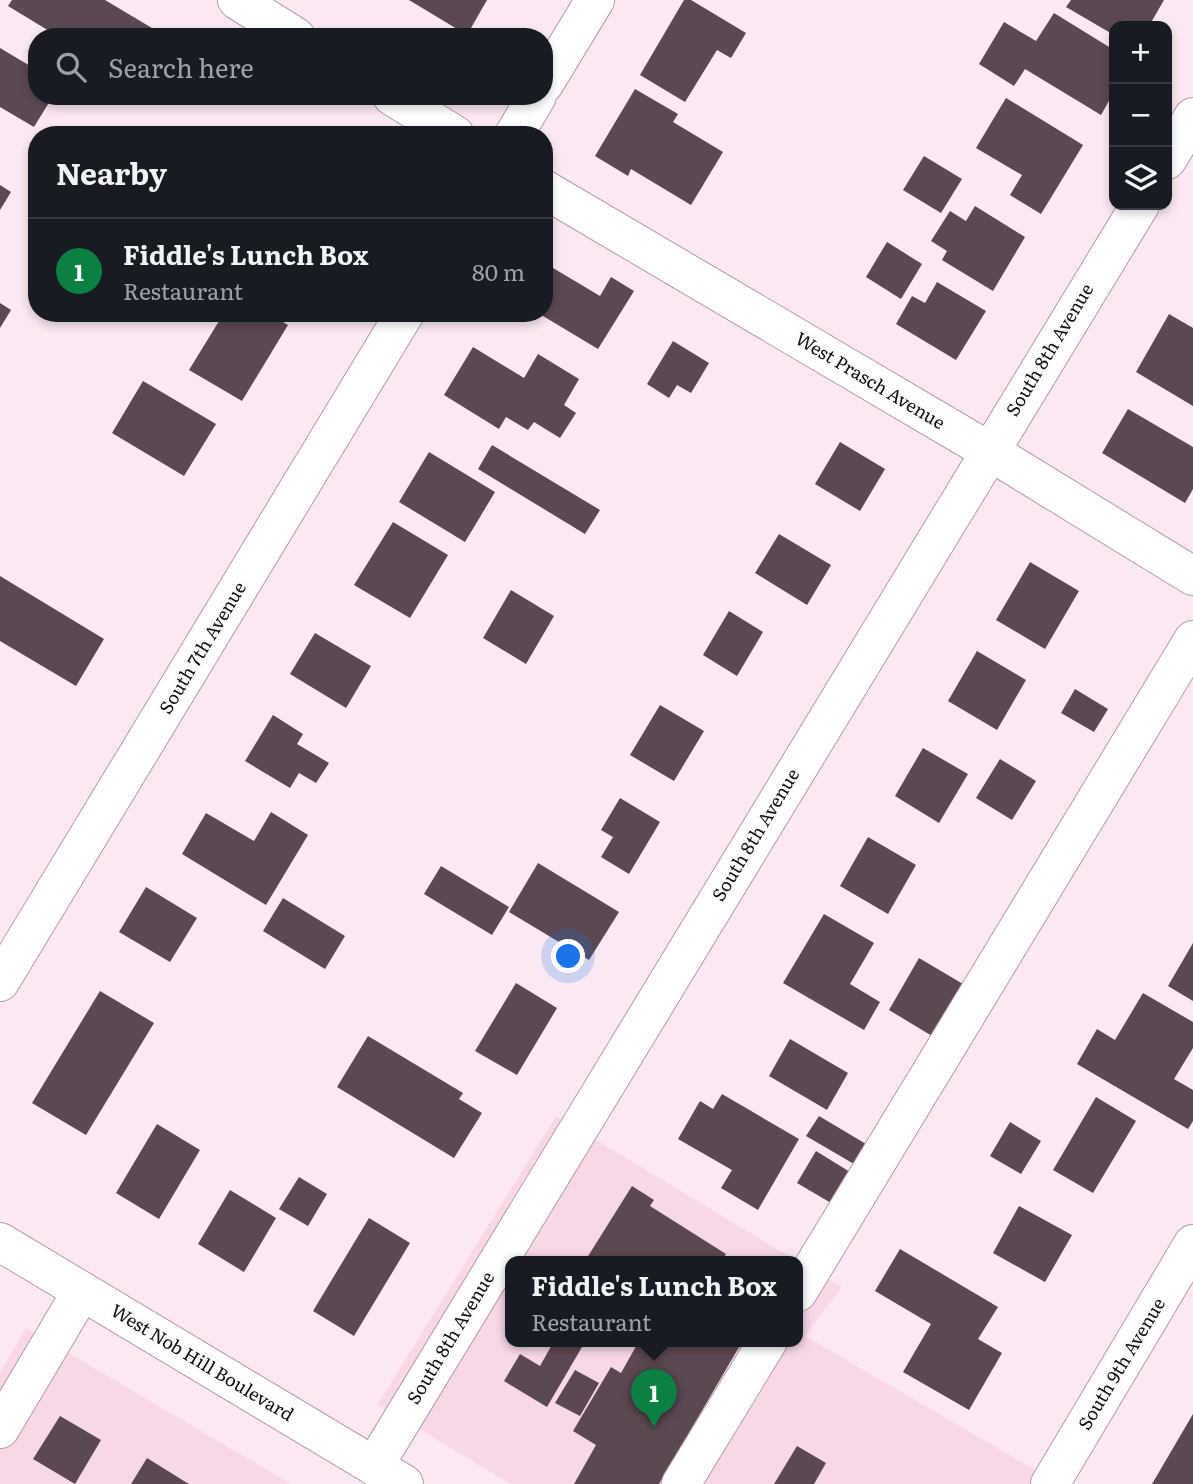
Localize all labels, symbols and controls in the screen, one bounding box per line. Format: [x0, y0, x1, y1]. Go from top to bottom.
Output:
map controls [1109, 21, 1172, 210]
button: + [1109, 21, 1172, 84]
search box [28, 28, 553, 105]
text: Search here [108, 47, 254, 86]
icon: search [52, 48, 90, 86]
button: − [1109, 84, 1172, 147]
button: layers [1109, 147, 1172, 210]
text: Nearby [56, 150, 167, 194]
text: Fiddle's Lunch Box [123, 234, 369, 273]
text: 1 [74, 254, 84, 288]
text: 80 m [472, 254, 525, 288]
text: Restaurant [123, 273, 243, 307]
street label: South 8th Avenue [998, 278, 1099, 421]
street label: West Prasch Avenue [791, 324, 951, 435]
street label: South 7th Avenue [152, 576, 252, 718]
street label: South 8th Avenue [704, 763, 805, 906]
your location [551, 939, 585, 973]
popup [505, 1256, 803, 1347]
text: Fiddle's Lunch Box [531, 1265, 777, 1304]
street label: South 8th Avenue [399, 1266, 500, 1409]
street label: South 9th Avenue [1070, 1292, 1171, 1435]
street label: West Nob Hill Boulevard [106, 1296, 299, 1427]
text: Restaurant [531, 1304, 651, 1338]
pin: 1 [631, 1369, 677, 1427]

